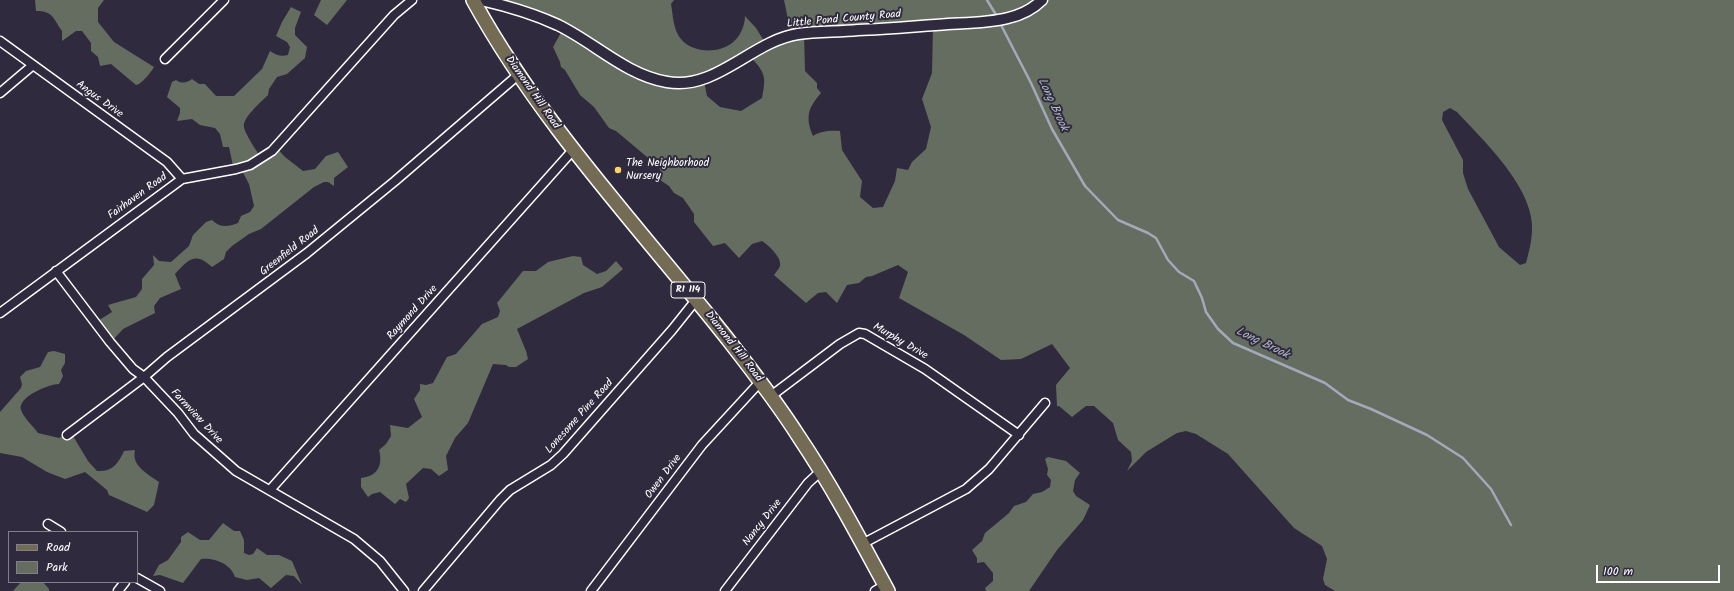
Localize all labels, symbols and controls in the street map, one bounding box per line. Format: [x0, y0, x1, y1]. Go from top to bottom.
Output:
street label: Little Pond County Road [786, 8, 902, 32]
street label: Diamond Hill Road [502, 54, 562, 132]
water label: Long Brook [1033, 76, 1071, 134]
street label: Angus Drive [73, 78, 125, 122]
place label: The Neighborhood Nursery [626, 157, 709, 183]
marker: The Neighborhood Nursery [613, 165, 623, 175]
street label: Fairhaven Road [106, 171, 170, 223]
street label: Greenfield Road [258, 225, 322, 279]
road number: RI 114 [671, 282, 705, 298]
street label: Raymond Drive [385, 283, 441, 343]
street label: Diamond Hill Road [701, 309, 765, 385]
street label: Murphy Drive [870, 321, 930, 363]
water label: Long Brook [1233, 325, 1291, 363]
street label: Lonesome Pine Road [543, 377, 617, 457]
street label: Farmview Drive [167, 387, 225, 447]
street label: Owen Drive [643, 452, 685, 502]
street label: Nancy Drive [741, 497, 785, 549]
legend [8, 531, 138, 583]
text: Road [46, 538, 70, 557]
scale bar [1598, 557, 1722, 583]
text: Park [46, 558, 68, 577]
text: 100 m [1603, 562, 1633, 581]

